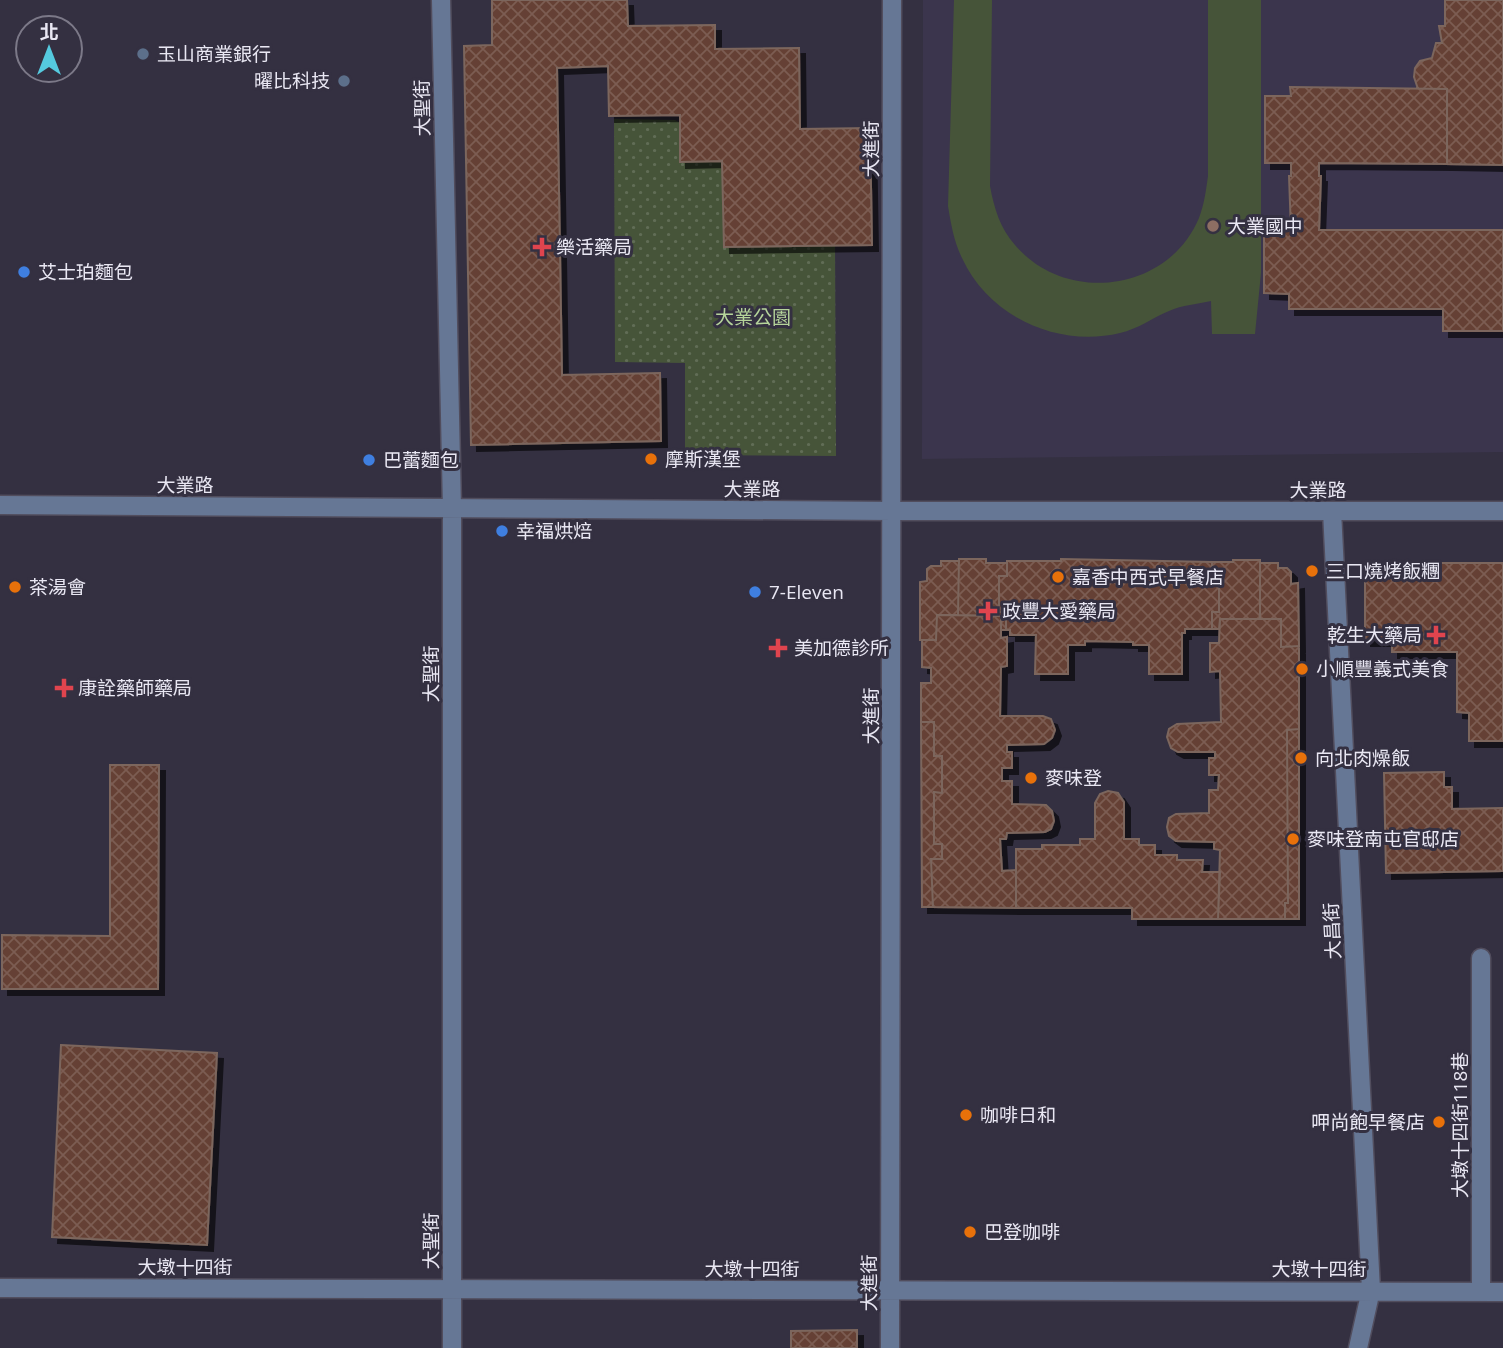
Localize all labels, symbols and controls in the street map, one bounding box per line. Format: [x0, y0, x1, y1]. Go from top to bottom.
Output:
north arrow [14, 14, 84, 84]
text: 北 [39, 19, 59, 45]
place label: 玉山商業銀行 [157, 41, 271, 67]
marker: 玉山商業銀行 [135, 46, 151, 62]
place label: 曜比科技 [254, 68, 330, 94]
marker: 曜比科技 [336, 73, 352, 89]
street label: 大聖街 [409, 79, 435, 137]
street label: 大進街 [858, 120, 884, 178]
place label: 大業國中 [1227, 213, 1303, 239]
marker: 大業國中 [1205, 218, 1221, 234]
place label: 樂活藥局 [556, 234, 632, 260]
marker: 樂活藥局 [534, 239, 550, 255]
place label: 艾士珀麵包 [38, 259, 133, 285]
marker: 艾士珀麵包 [16, 264, 32, 280]
park label: 大業公園 [715, 304, 791, 330]
place label: 摩斯漢堡 [665, 446, 741, 472]
place label: 巴蕾麵包 [383, 447, 459, 473]
marker: 摩斯漢堡 [643, 451, 659, 467]
marker: 巴蕾麵包 [361, 452, 377, 468]
street label: 大業路 [156, 472, 214, 498]
street label: 大業路 [723, 476, 781, 502]
street label: 大業路 [1289, 477, 1347, 503]
place label: 幸福烘焙 [516, 518, 592, 544]
marker: 幸福烘焙 [494, 523, 510, 539]
place label: 三口燒烤飯糰 [1326, 558, 1440, 584]
marker: 三口燒烤飯糰 [1304, 563, 1320, 579]
place label: 嘉香中西式早餐店 [1072, 564, 1224, 590]
marker: 嘉香中西式早餐店 [1050, 569, 1066, 585]
place label: 茶湯會 [29, 574, 86, 600]
marker: 茶湯會 [7, 579, 23, 595]
place label: 7-Eleven [769, 579, 844, 605]
marker: 7-Eleven [747, 584, 763, 600]
place label: 政豐大愛藥局 [1002, 598, 1116, 624]
marker: 政豐大愛藥局 [980, 603, 996, 619]
place label: 乾生大藥局 [1327, 622, 1422, 648]
marker: 乾生大藥局 [1428, 627, 1444, 643]
place label: 美加德診所 [794, 635, 889, 661]
marker: 美加德診所 [768, 638, 788, 658]
street label: 大聖街 [418, 645, 444, 703]
place label: 小順豐義式美食 [1316, 656, 1449, 682]
marker: 小順豐義式美食 [1294, 661, 1310, 677]
place label: 康詮藥師藥局 [78, 675, 192, 701]
marker: 康詮藥師藥局 [56, 680, 72, 696]
street label: 大進街 [858, 687, 884, 745]
place label: 向北肉燥飯 [1315, 745, 1410, 771]
marker: 向北肉燥飯 [1293, 750, 1309, 766]
place label: 麥味登 [1045, 765, 1102, 791]
marker: 麥味登 [1023, 770, 1039, 786]
place label: 麥味登南屯官邸店 [1307, 826, 1459, 852]
marker: 麥味登南屯官邸店 [1285, 831, 1301, 847]
street label: 大昌街 [1318, 902, 1346, 960]
street label: 大墩十四街118巷 [1447, 1052, 1473, 1198]
place label: 咖啡日和 [980, 1102, 1056, 1128]
marker: 咖啡日和 [958, 1107, 974, 1123]
place label: 呷尚飽早餐店 [1311, 1109, 1425, 1135]
marker: 呷尚飽早餐店 [1431, 1114, 1447, 1130]
street label: 大聖街 [418, 1212, 444, 1270]
place label: 巴登咖啡 [984, 1219, 1060, 1245]
marker: 巴登咖啡 [962, 1224, 978, 1240]
street label: 大墩十四街 [137, 1254, 233, 1280]
street label: 大進街 [856, 1254, 882, 1312]
street label: 大墩十四街 [704, 1256, 800, 1282]
street label: 大墩十四街 [1271, 1256, 1367, 1282]

